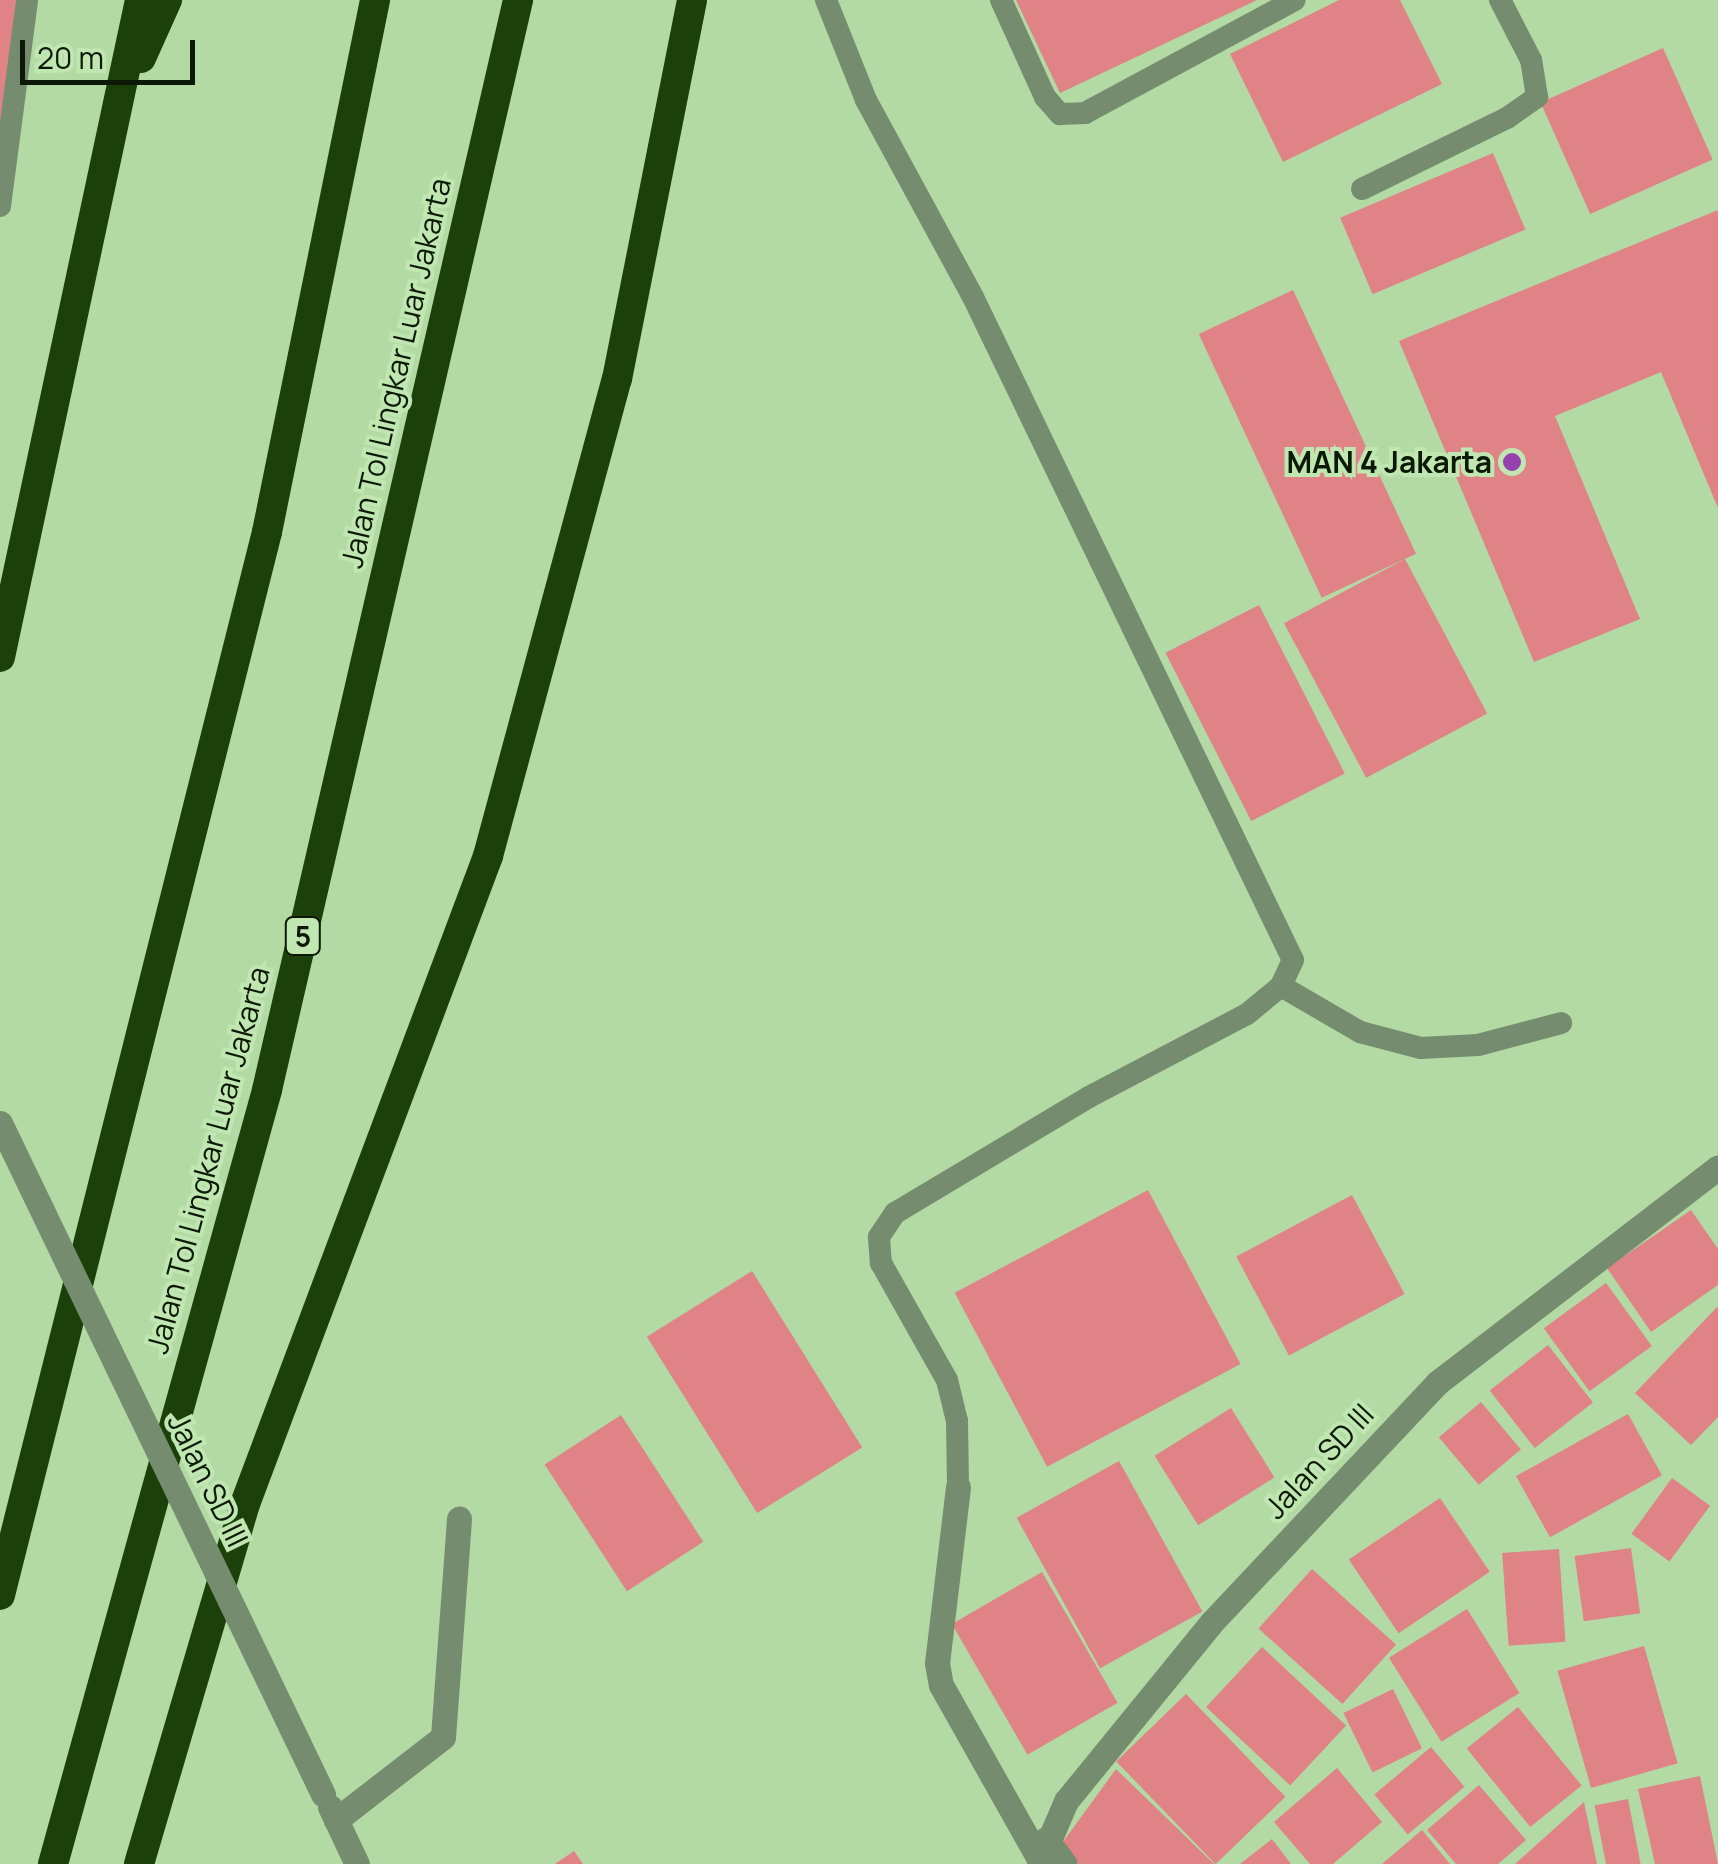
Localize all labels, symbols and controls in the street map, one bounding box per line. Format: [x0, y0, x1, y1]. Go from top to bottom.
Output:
scale bar [25, 20, 200, 82]
text: 20 m [37, 37, 104, 78]
street label: Jalan Tol Lingkar Luar Jakarta [334, 175, 458, 571]
place label: MAN 4 Jakarta [1286, 444, 1492, 480]
marker: MAN 4 Jakarta [1501, 451, 1523, 473]
road number: 5 [283, 913, 323, 959]
street label: Jalan Tol Lingkar Luar Jakarta [139, 963, 277, 1357]
street label: Jalan SD III [1257, 1396, 1381, 1526]
street label: Jalan SD III [160, 1408, 256, 1552]

